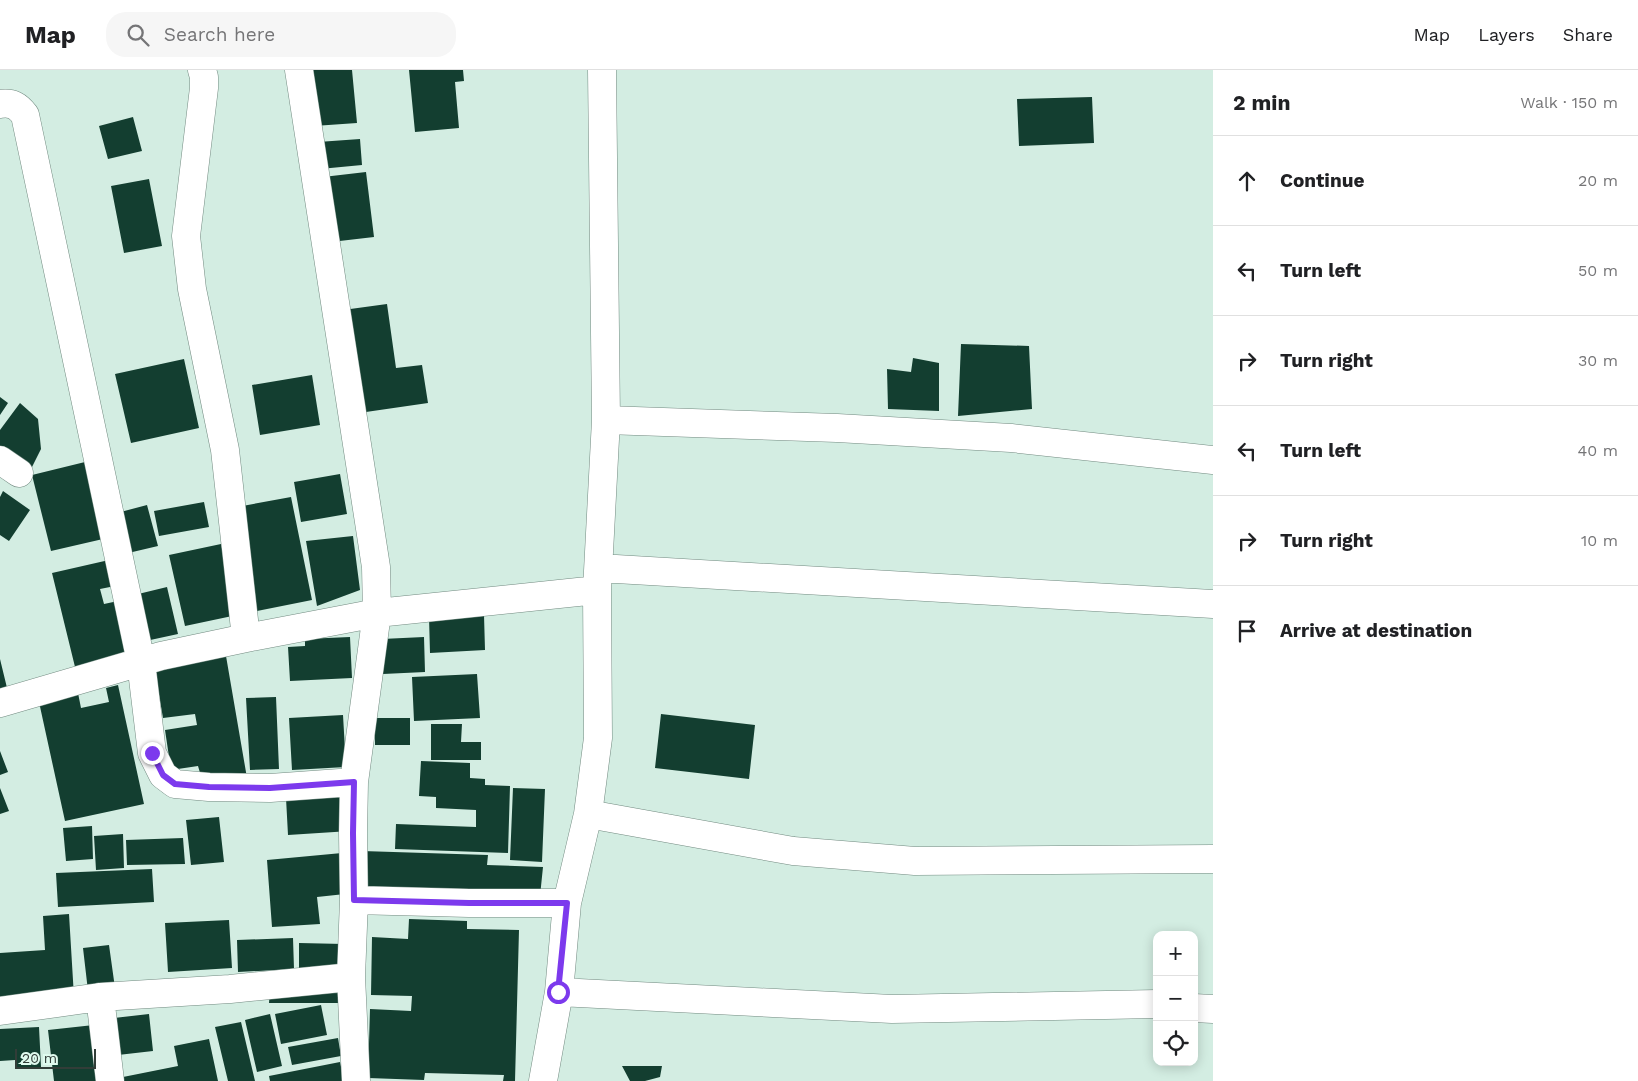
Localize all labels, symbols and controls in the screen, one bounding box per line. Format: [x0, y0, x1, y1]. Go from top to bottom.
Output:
search box [106, 12, 456, 57]
text: Map [25, 21, 76, 49]
icon: search [124, 21, 152, 49]
text: Search here [164, 23, 275, 46]
text: Map [1413, 24, 1450, 45]
text: Layers [1478, 24, 1535, 45]
text: Share [1563, 24, 1613, 45]
text: 2 min [1233, 90, 1290, 115]
text: Walk · 150 m [1520, 93, 1618, 112]
icon: ahead [1233, 167, 1261, 195]
text: Continue [1280, 169, 1364, 192]
text: 20 m [1578, 171, 1618, 190]
icon: left [1233, 257, 1261, 285]
text: Turn left [1280, 259, 1361, 282]
text: 50 m [1578, 261, 1618, 280]
icon: right [1233, 347, 1261, 375]
text: Turn right [1280, 349, 1373, 372]
text: 30 m [1578, 351, 1618, 370]
icon: left [1233, 437, 1261, 465]
text: Turn left [1280, 439, 1361, 462]
text: 40 m [1578, 441, 1618, 460]
icon: right [1233, 527, 1261, 555]
text: Turn right [1280, 529, 1373, 552]
text: 10 m [1581, 531, 1618, 550]
icon: arrive [1233, 617, 1261, 645]
text: Arrive at destination [1280, 619, 1472, 642]
route end [141, 742, 164, 765]
map controls [1153, 931, 1198, 1066]
button: + [1153, 931, 1198, 976]
button: − [1153, 976, 1198, 1021]
route start [547, 981, 570, 1004]
button: locate [1153, 1021, 1198, 1066]
scale bar [15, 1046, 96, 1069]
text: 20 m [22, 1050, 57, 1066]

